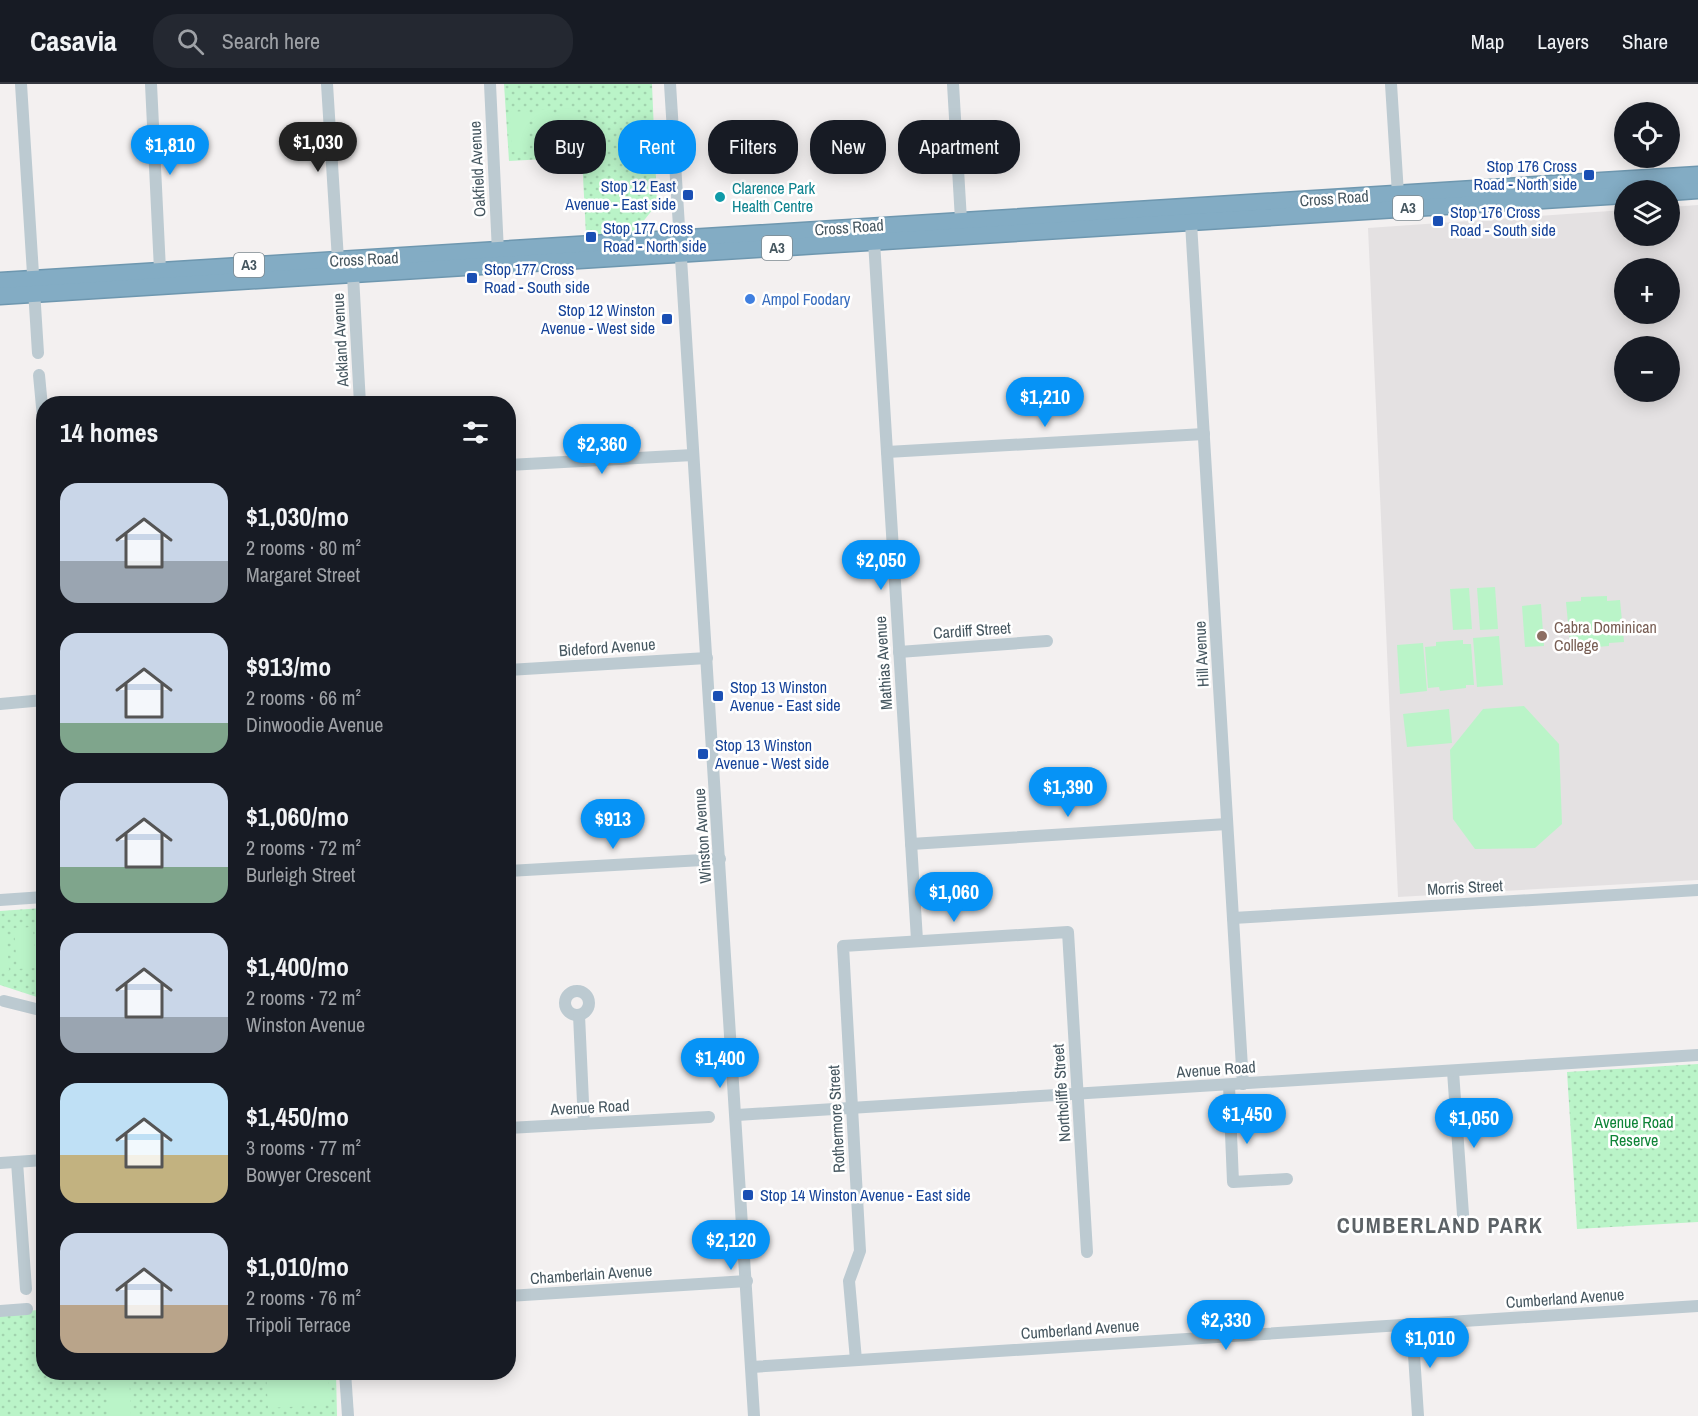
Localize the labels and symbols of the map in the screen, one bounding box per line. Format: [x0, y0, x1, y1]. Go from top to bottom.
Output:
street label: Oakfield Avenue [464, 120, 490, 218]
pin: $1,030 [269, 122, 367, 173]
pin: $1,810 [121, 125, 219, 176]
place label: Stop 176 Cross Road - North side [1473, 155, 1577, 195]
marker: Stop 176 Cross Road - North side [1582, 168, 1596, 182]
place label: Stop 12 East Avenue - East side [564, 175, 676, 215]
place label: Clarence Park Health Centre [732, 177, 816, 217]
street label: Cross Road [1299, 185, 1369, 211]
marker: Stop 12 East Avenue - East side [681, 188, 695, 202]
marker: Clarence Park Health Centre [713, 190, 727, 204]
road number: A3 [1393, 196, 1423, 220]
place label: Stop 176 Cross Road - South side [1450, 201, 1556, 241]
street label: Cross Road [814, 214, 884, 240]
marker: Stop 176 Cross Road - South side [1431, 214, 1445, 228]
place label: Stop 177 Cross Road - North side [603, 217, 707, 257]
marker: Stop 177 Cross Road - North side [584, 230, 598, 244]
road number: A3 [762, 236, 792, 260]
street label: Cross Road [329, 246, 399, 272]
road number: A3 [234, 253, 264, 277]
place label: Stop 177 Cross Road - South side [484, 258, 590, 298]
marker: Stop 177 Cross Road - South side [465, 271, 479, 285]
place label: Ampol Foodary [761, 288, 851, 310]
marker: Ampol Foodary [743, 292, 757, 306]
street label: Ackland Avenue [327, 293, 353, 388]
place label: Stop 12 Winston Avenue - West side [540, 299, 655, 339]
marker: Stop 12 Winston Avenue - West side [660, 312, 674, 326]
pin: $1,210 [996, 377, 1094, 428]
pin: $2,360 [553, 424, 651, 475]
pin: $2,050 [832, 540, 930, 591]
street label: Mathias Avenue [869, 615, 897, 711]
street label: Cardiff Street [932, 616, 1012, 644]
place label: Cabra Dominican College [1554, 616, 1657, 656]
street label: Hill Avenue [1188, 620, 1214, 688]
marker: Cabra Dominican College [1535, 629, 1549, 643]
street label: Bideford Avenue [558, 633, 656, 661]
place label: Stop 13 Winston Avenue - East side [729, 676, 841, 716]
marker: Stop 13 Winston Avenue - East side [711, 689, 725, 703]
place label: Stop 13 Winston Avenue - West side [714, 734, 829, 774]
marker: Stop 13 Winston Avenue - West side [696, 747, 710, 761]
pin: $1,390 [1019, 767, 1117, 818]
street label: Winston Avenue [688, 788, 716, 884]
pin: $913 [577, 799, 649, 850]
pin: $1,060 [905, 872, 1003, 923]
street label: Morris Street [1427, 874, 1504, 900]
pin: $1,400 [671, 1038, 769, 1089]
street label: Northcliffe Street [1047, 1043, 1075, 1143]
street label: Avenue Road [1175, 1055, 1256, 1083]
street label: Rothermore Street [822, 1064, 850, 1173]
street label: Avenue Road [549, 1094, 630, 1120]
pin: $1,450 [1198, 1094, 1296, 1145]
pin: $1,050 [1425, 1098, 1523, 1149]
park label: Avenue Road Reserve [1593, 1111, 1674, 1151]
place label: Stop 14 Winston Avenue - East side [760, 1184, 971, 1206]
marker: Stop 14 Winston Avenue - East side [741, 1188, 755, 1202]
district label: CUMBERLAND PARK [1337, 1210, 1543, 1240]
pin: $2,120 [682, 1220, 780, 1271]
street label: Chamberlain Avenue [529, 1259, 653, 1289]
street label: Cumberland Avenue [1505, 1283, 1625, 1313]
pin: $2,330 [1177, 1300, 1275, 1351]
street label: Cumberland Avenue [1020, 1314, 1140, 1344]
pin: $1,010 [1381, 1318, 1479, 1369]

